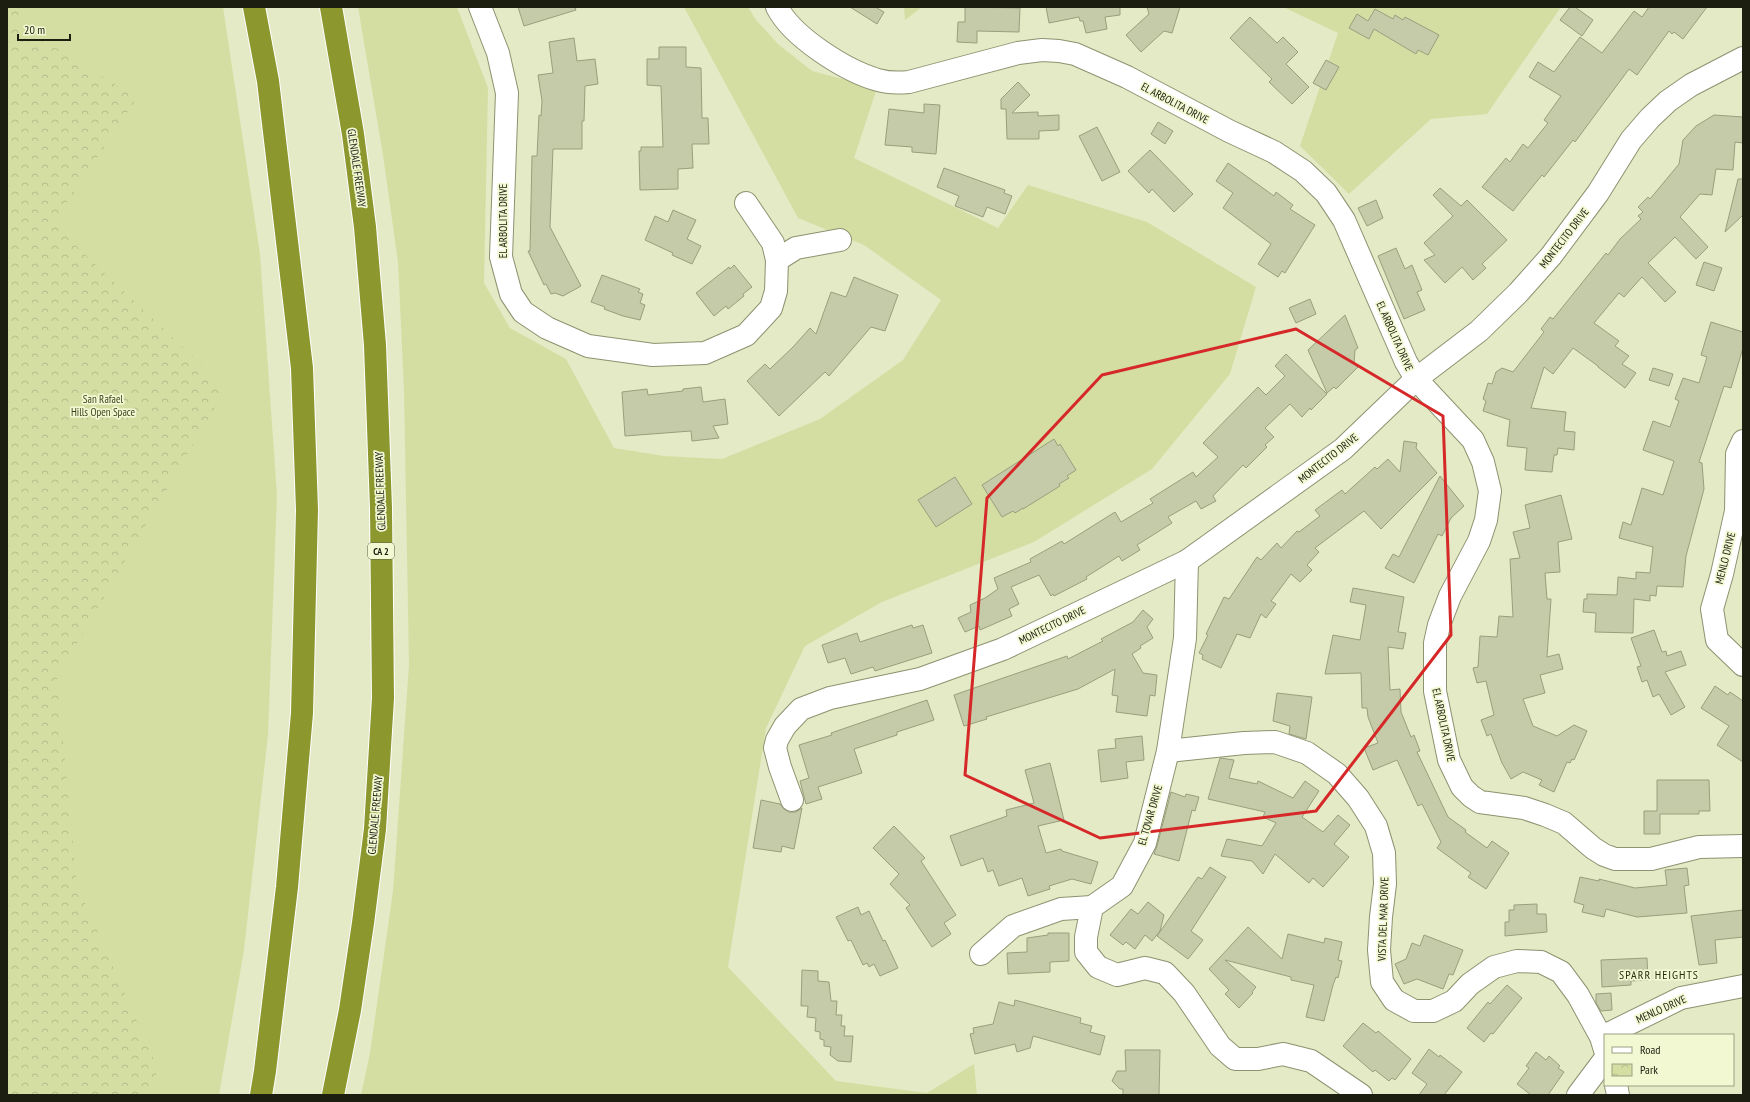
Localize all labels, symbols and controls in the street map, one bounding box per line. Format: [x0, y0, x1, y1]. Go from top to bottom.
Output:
scale bar [18, 16, 70, 42]
text: 20 m [24, 22, 45, 37]
street label: EL ARBOLITA DRIVE [1139, 79, 1211, 127]
street label: GLENDALE FREEWAY [345, 128, 369, 208]
street label: EL ARBOLITA DRIVE [496, 183, 510, 258]
street label: MONTECITO DRIVE [1536, 205, 1592, 271]
street label: EL ARBOLITA DRIVE [1373, 299, 1417, 373]
park label: San Rafael Hills Open Space [71, 392, 136, 419]
street label: MONTECITO DRIVE [1295, 430, 1361, 486]
street label: GLENDALE FREEWAY [372, 451, 388, 531]
street label: MENLO DRIVE [1712, 530, 1738, 586]
road number: CA 2 [368, 543, 394, 559]
street label: MONTECITO DRIVE [1016, 603, 1088, 647]
street label: EL ARBOLITA DRIVE [1429, 687, 1459, 763]
street label: GLENDALE FREEWAY [365, 775, 385, 855]
street label: EL TOVAR DRIVE [1135, 783, 1165, 847]
street label: VISTA DEL MAR DRIVE [1375, 876, 1391, 962]
district label: SPARR HEIGHTS [1619, 967, 1699, 982]
street label: MENLO DRIVE [1634, 992, 1688, 1026]
legend [1604, 1034, 1734, 1086]
text: Road [1640, 1042, 1660, 1057]
text: Park [1640, 1062, 1658, 1077]

